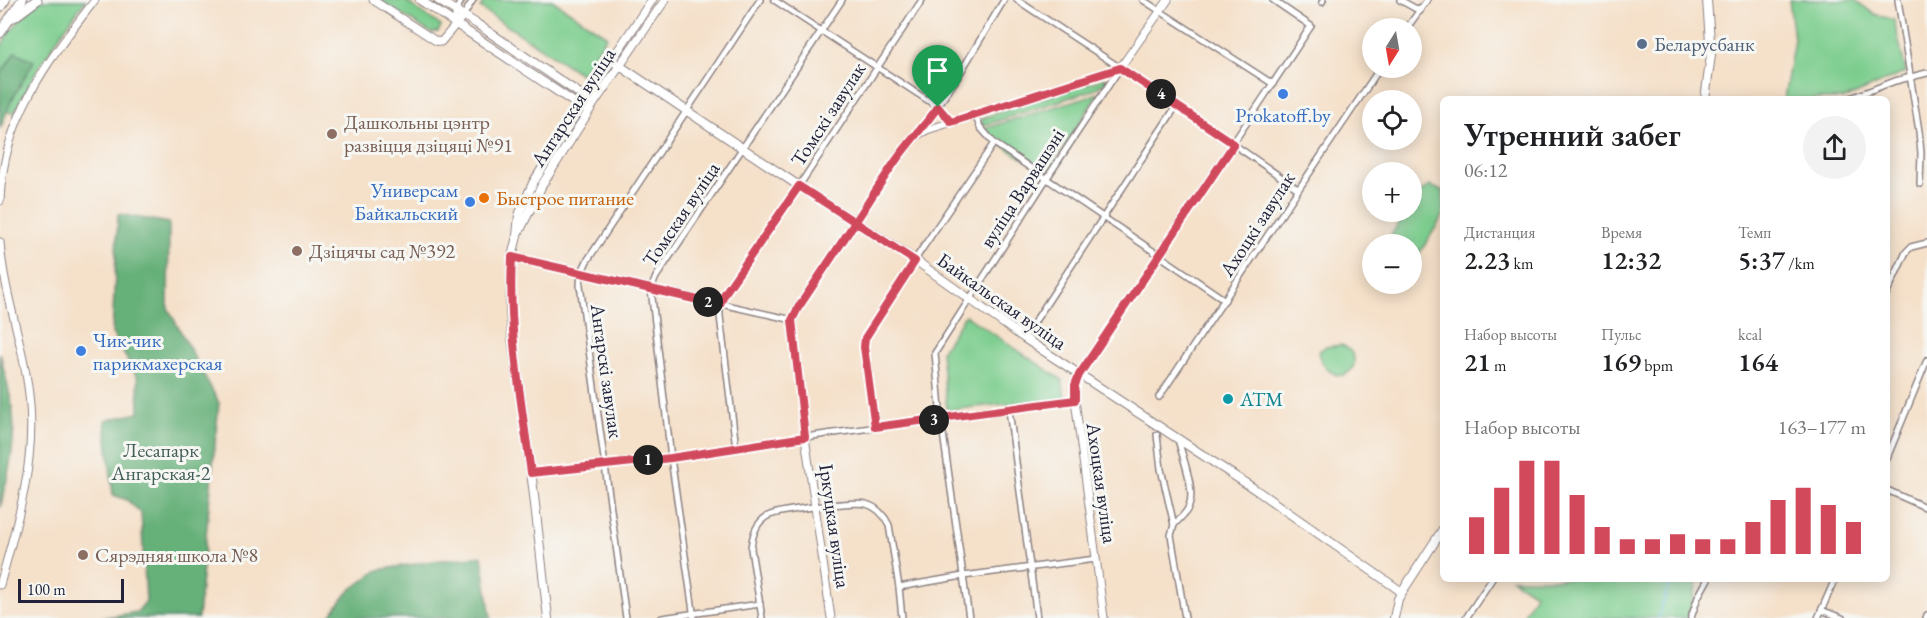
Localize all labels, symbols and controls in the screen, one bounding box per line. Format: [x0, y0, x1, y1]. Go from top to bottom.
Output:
north arrow [1362, 18, 1422, 78]
map controls [1362, 18, 1422, 294]
place label: Беларусбанк [1654, 31, 1755, 57]
marker: Беларусбанк [1635, 37, 1649, 51]
street label: Ангарская вуліца [524, 42, 621, 172]
pin [912, 45, 963, 107]
icon: arrive [921, 54, 954, 87]
street label: Томскі завулак [785, 57, 872, 171]
pin: 4 [1146, 79, 1176, 109]
text: 4 [1157, 83, 1165, 104]
marker: Prokatoff.by [1276, 87, 1290, 101]
button: locate [1362, 90, 1422, 150]
place label: Prokatoff.by [1235, 102, 1331, 128]
place label: Дашкольны цэнтр развіцця дзіцяці №91 [344, 109, 513, 158]
text: Утренний забег [1464, 113, 1681, 156]
button: share [1803, 116, 1866, 179]
street label: вуліца Варвашэні [974, 123, 1070, 253]
marker: Дашкольны цэнтр развіцця дзіцяці №91 [325, 127, 339, 141]
street label: Томская вуліца [636, 157, 726, 271]
text: 06:12 [1464, 157, 1507, 183]
button: + [1362, 162, 1422, 222]
street label: Ахоцкі завулак [1213, 166, 1301, 282]
place label: Универсам Байкальский [354, 177, 458, 226]
place label: Быстрое питание [496, 185, 634, 211]
marker: Быстрое питание [477, 191, 491, 205]
marker: Универсам Байкальский [463, 195, 477, 209]
text: Дистанция [1464, 222, 1535, 243]
text: Время [1601, 222, 1642, 243]
text: Темп [1738, 222, 1771, 243]
button: − [1362, 234, 1422, 294]
place label: Дзіцячы сад №392 [309, 238, 455, 264]
text: 2.23 [1464, 243, 1510, 277]
text: 12:32 [1601, 243, 1661, 277]
text: 5:37 [1738, 243, 1785, 277]
marker: Дзіцячы сад №392 [290, 244, 304, 258]
street label: Байкальская вуліца [932, 247, 1072, 355]
text: km [1510, 253, 1533, 274]
text: /km [1785, 253, 1815, 274]
pin: 2 [693, 287, 723, 317]
text: 2 [704, 291, 712, 312]
street label: Ангарскі завулак [585, 301, 629, 440]
text: Набор высоты [1464, 324, 1557, 345]
text: Пульс [1601, 324, 1642, 345]
text: kcal [1738, 324, 1762, 345]
place label: Чик-чик парикмахерская [93, 327, 222, 376]
marker: Чик-чик парикмахерская [74, 344, 88, 358]
text: 21 [1464, 345, 1491, 379]
text: 169 [1601, 345, 1641, 379]
text: 164 [1738, 345, 1778, 379]
text: m [1491, 355, 1506, 376]
text: bpm [1641, 355, 1673, 376]
place label: АТМ [1239, 386, 1283, 412]
marker: АТМ [1221, 392, 1235, 406]
pin: 3 [919, 405, 949, 435]
text: 3 [930, 409, 938, 430]
text: Набор высоты [1464, 414, 1580, 440]
text: 163–177 m [1778, 414, 1866, 440]
street label: Ахоцкая вуліца [1081, 420, 1123, 545]
park label: Лесапарк Ангарская-2 [111, 437, 211, 486]
pin: 1 [633, 445, 663, 475]
text: 1 [644, 449, 652, 470]
street label: Іркуцкая вуліца [813, 462, 857, 590]
place label: Сярэдняя школа №8 [95, 542, 258, 568]
marker: Сярэдняя школа №8 [76, 548, 90, 562]
scale bar [18, 576, 124, 604]
text: 100 m [27, 579, 66, 600]

